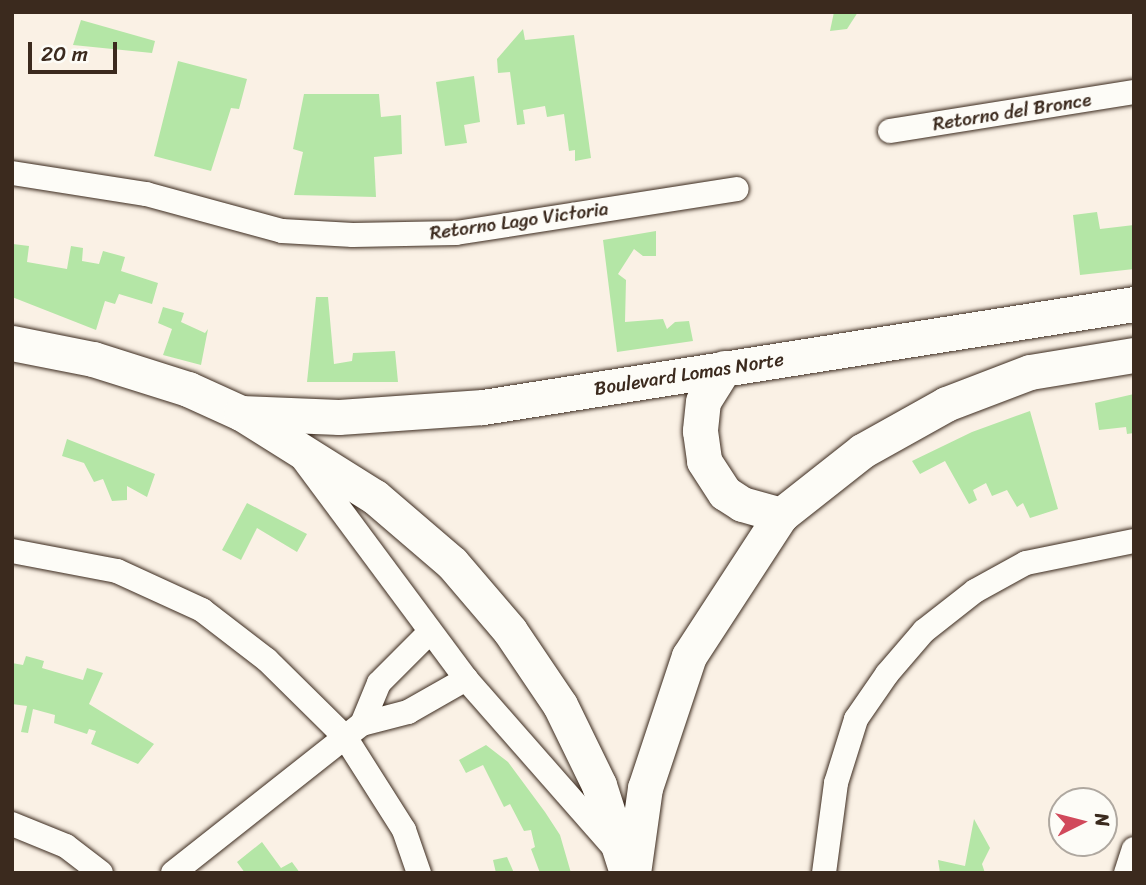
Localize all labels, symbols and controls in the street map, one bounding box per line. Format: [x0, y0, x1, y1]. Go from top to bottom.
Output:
scale bar [32, 28, 121, 72]
text: 20 m [41, 35, 88, 73]
street label: Retorno del Bronce [931, 88, 1093, 136]
street label: Retorno Lago Victoria [428, 197, 610, 245]
street label: Boulevard Lomas Norte [592, 348, 786, 400]
north arrow [1048, 787, 1118, 857]
text: N [1085, 812, 1119, 828]

